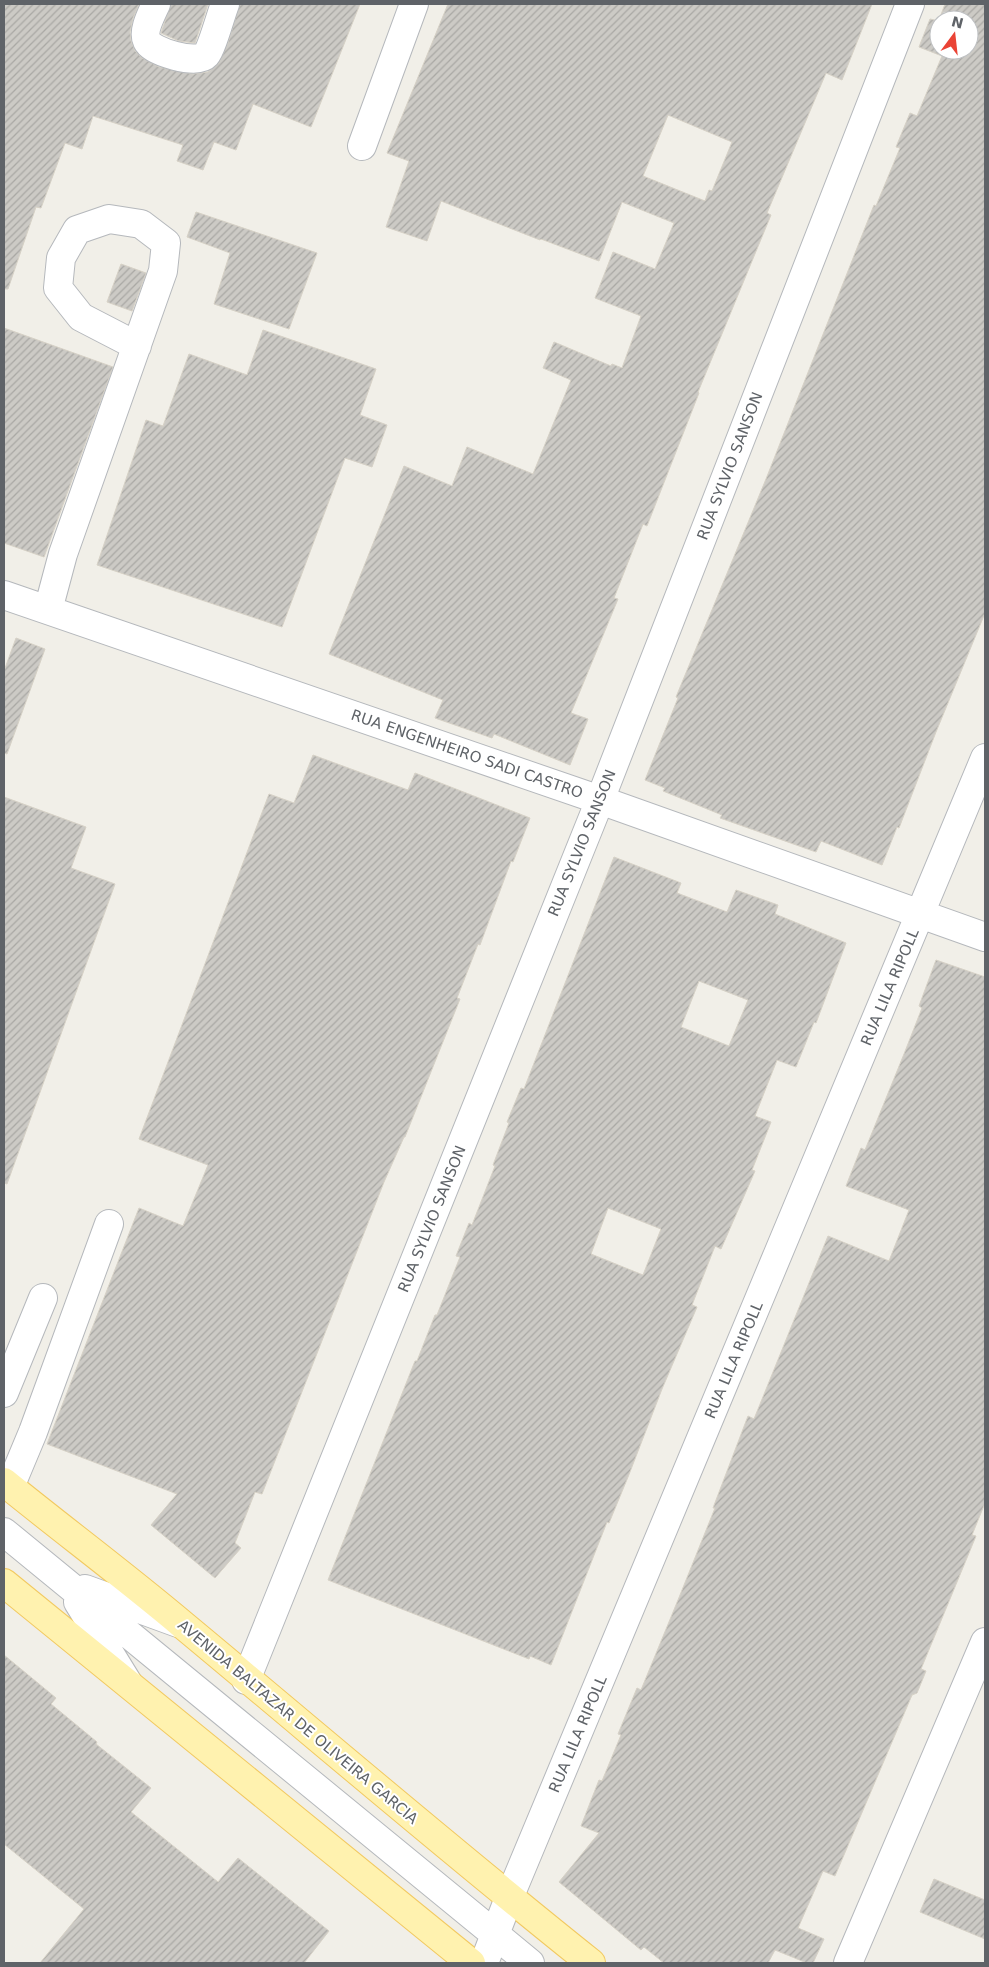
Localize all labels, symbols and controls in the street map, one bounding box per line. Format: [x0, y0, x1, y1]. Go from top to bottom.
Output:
north arrow [929, 10, 979, 60]
text: N [950, 13, 965, 32]
street label: RUA SYLVIO SANSON [693, 390, 767, 542]
street label: RUA ENGENHEIRO SADI CASTRO [349, 706, 585, 802]
street label: RUA SYLVIO SANSON [544, 767, 620, 919]
street label: RUA LILA RIPOLL [857, 925, 923, 1048]
street label: RUA SYLVIO SANSON [394, 1143, 470, 1295]
street label: RUA LILA RIPOLL [701, 1298, 767, 1421]
street label: AVENIDA BALTAZAR DE OLIVEIRA GARCIA [174, 1616, 422, 1828]
street label: RUA LILA RIPOLL [545, 1672, 611, 1795]

